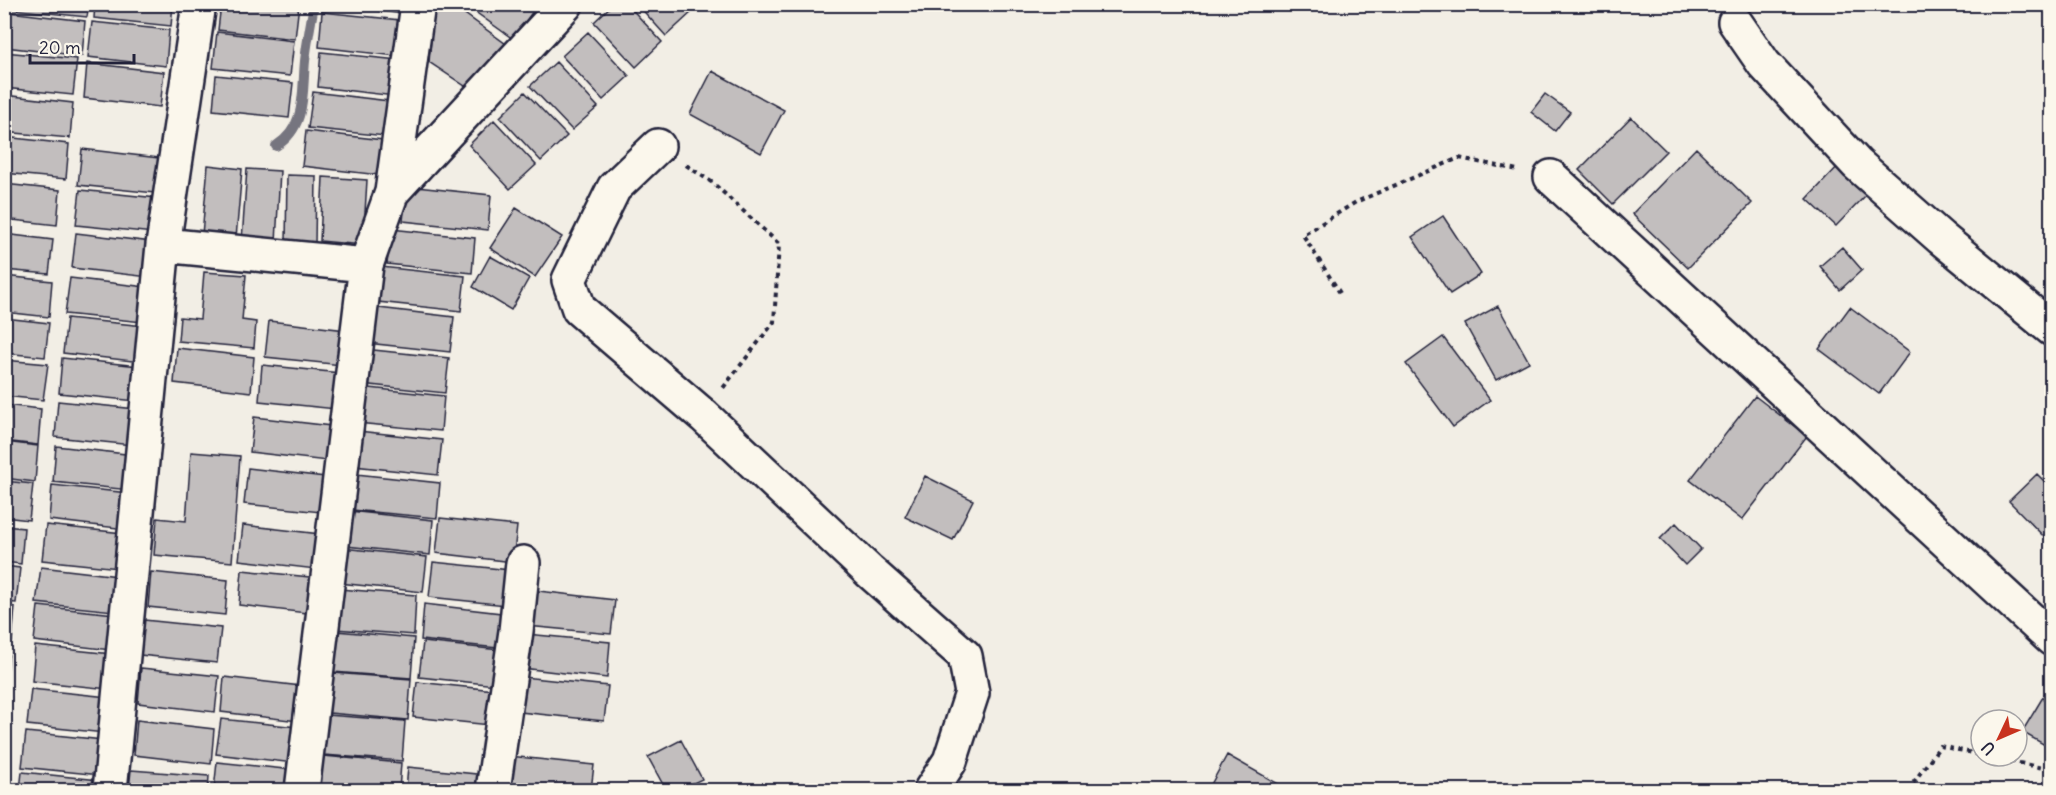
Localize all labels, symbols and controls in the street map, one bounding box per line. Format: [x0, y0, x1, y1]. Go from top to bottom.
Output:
scale bar [30, 27, 134, 65]
text: 20 m [39, 36, 81, 59]
north arrow [1969, 708, 2029, 768]
text: U [1977, 738, 1999, 759]

